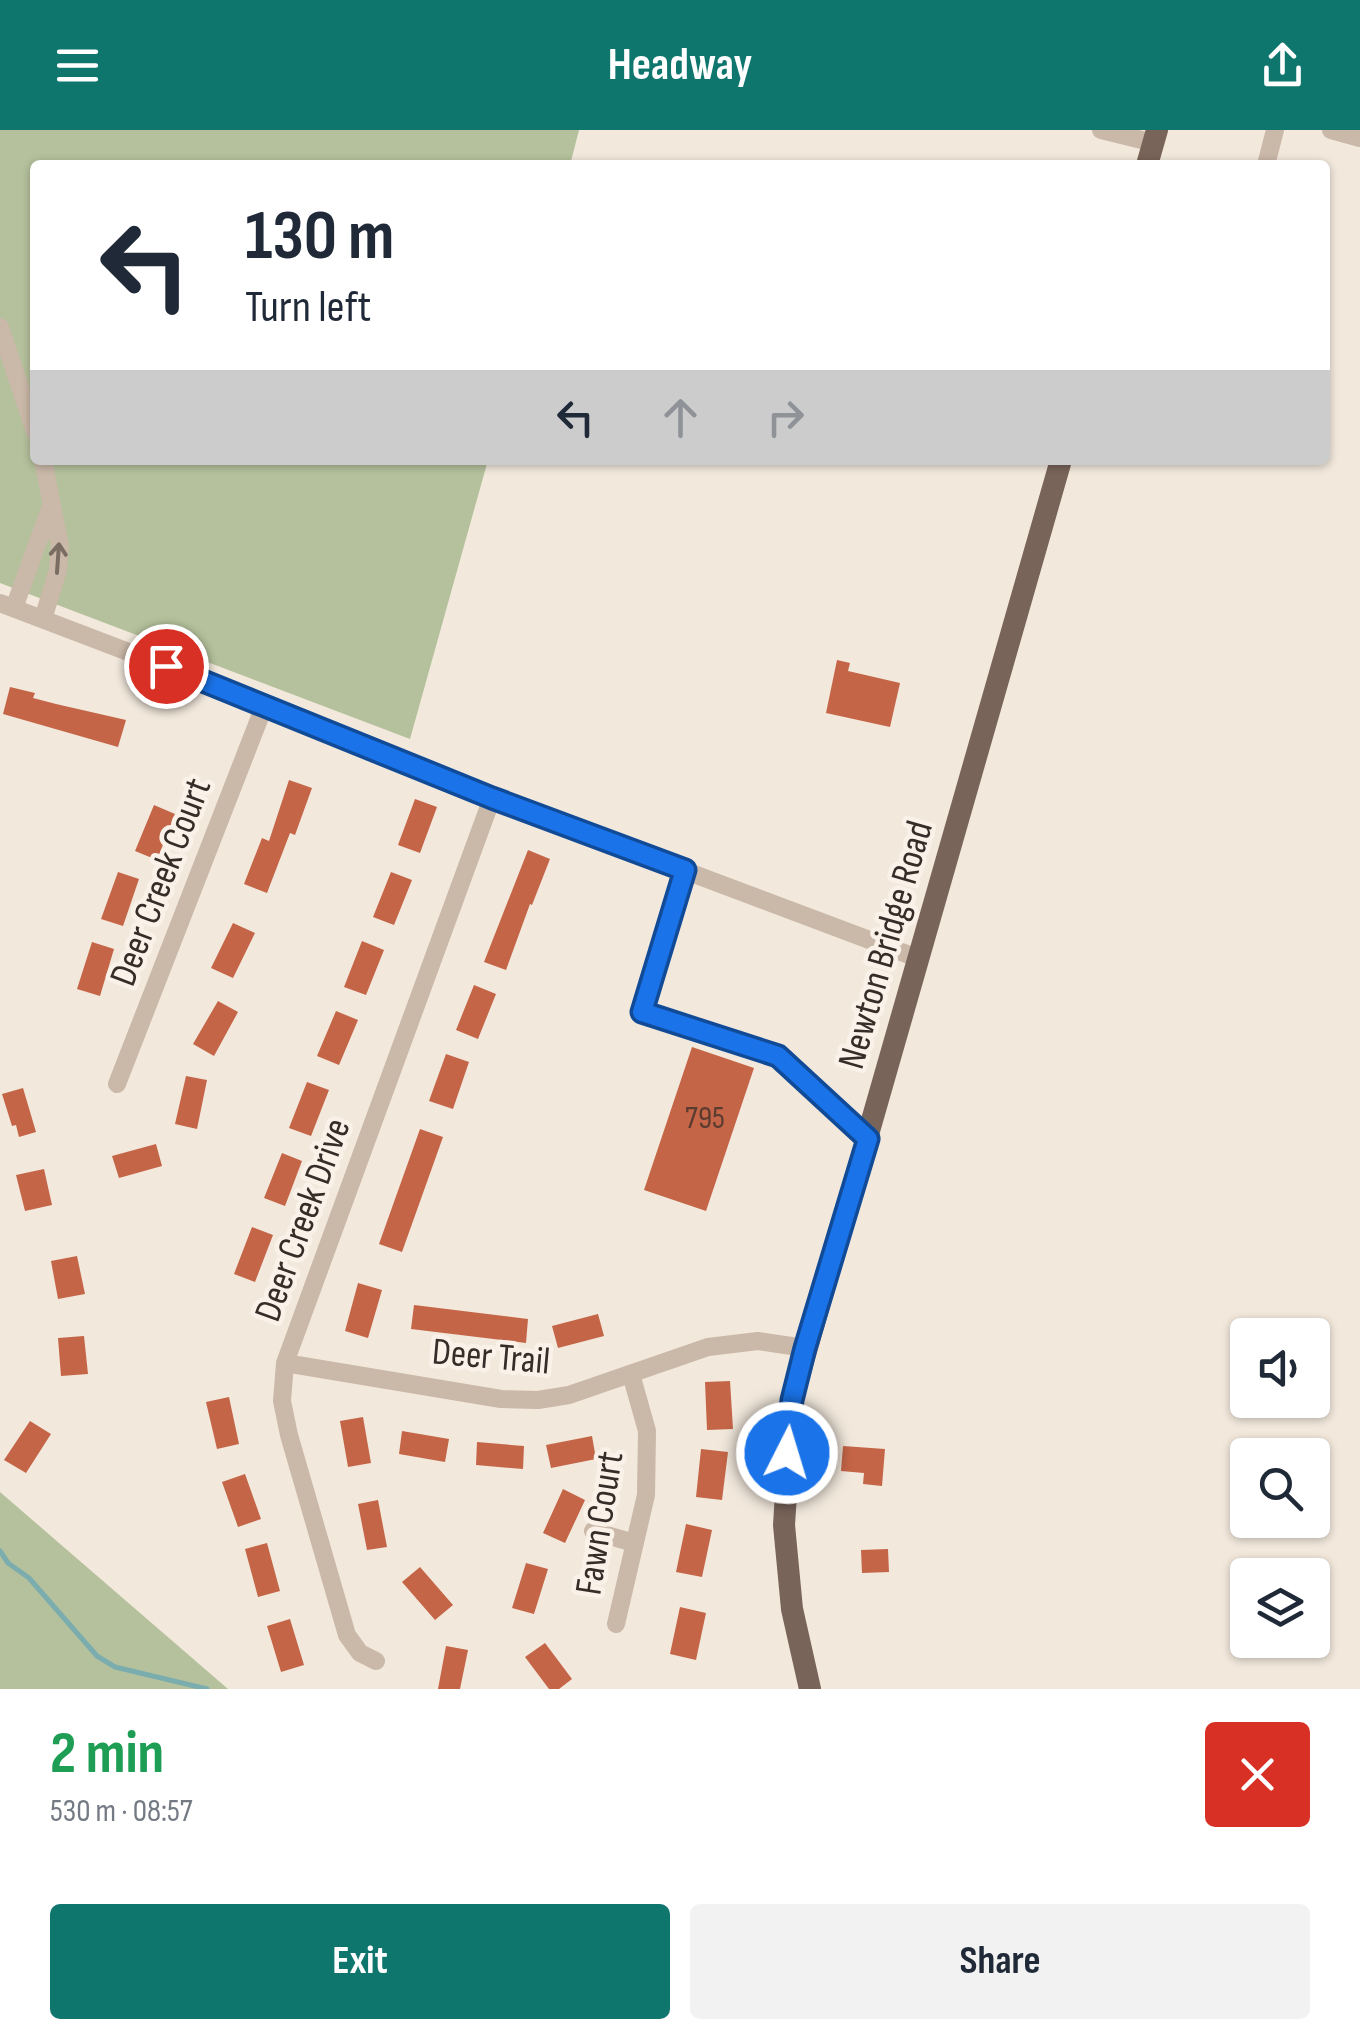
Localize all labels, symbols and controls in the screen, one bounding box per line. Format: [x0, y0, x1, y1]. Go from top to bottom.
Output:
icon: menu [50, 38, 105, 93]
text: Headway [608, 38, 752, 93]
icon: share [1255, 38, 1310, 93]
text: 130 m [245, 195, 394, 279]
icon: left [80, 200, 210, 330]
text: Turn left [245, 280, 371, 335]
icon: left [548, 390, 603, 445]
icon: ahead [653, 390, 708, 445]
icon: right [758, 390, 813, 445]
one-way arrow [48, 542, 67, 575]
pin [124, 624, 209, 709]
icon: arrive [139, 639, 194, 694]
street label: Deer Creek Court [101, 772, 221, 992]
street label: Newton Bridge Road [829, 816, 943, 1074]
house number: 795 [685, 1099, 725, 1138]
street label: Deer Creek Drive [246, 1113, 360, 1327]
map controls [1230, 1318, 1330, 1658]
button: sound [1230, 1318, 1330, 1418]
street label: Deer Trail [430, 1329, 552, 1385]
position arrow [735, 1401, 839, 1505]
button: search [1230, 1438, 1330, 1538]
street label: Fawn Court [566, 1448, 634, 1598]
button: layers [1230, 1558, 1330, 1658]
text: 2 min [50, 1718, 164, 1790]
button: close [1205, 1722, 1310, 1827]
text: 530 m · 08:57 [50, 1792, 193, 1831]
button: Exit [50, 1904, 670, 2019]
button: Share [690, 1904, 1310, 2019]

